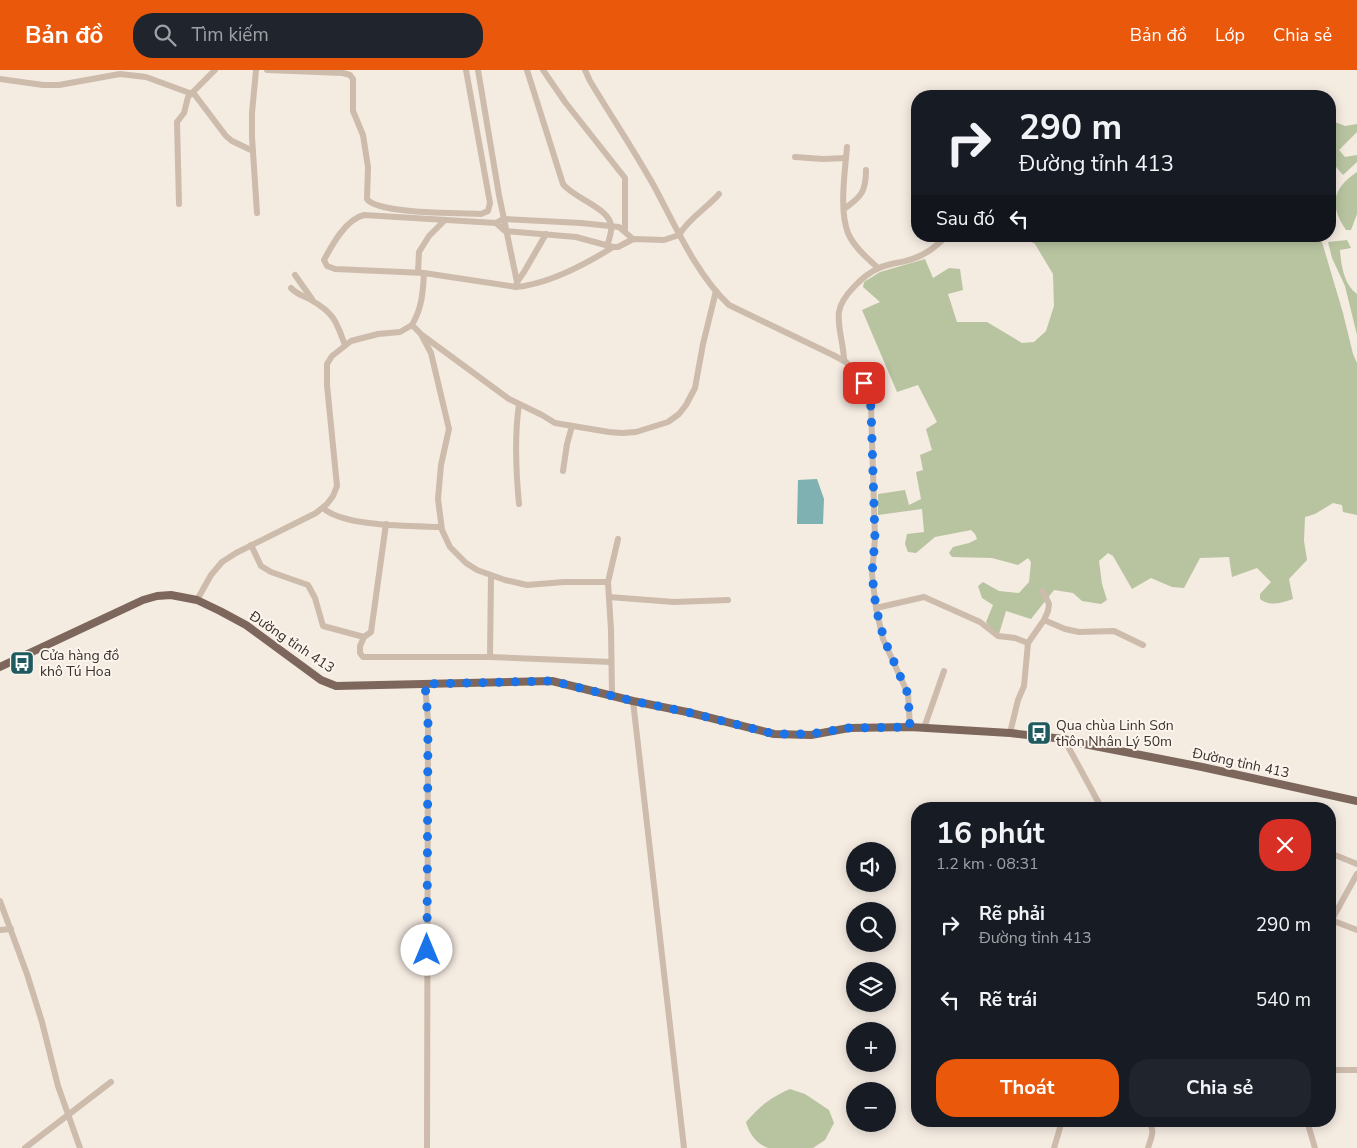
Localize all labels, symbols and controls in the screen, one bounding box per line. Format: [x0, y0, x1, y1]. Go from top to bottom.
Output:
search box [133, 13, 483, 58]
text: Bản đồ [25, 19, 103, 51]
icon: search [151, 21, 179, 49]
text: Tìm kiếm [191, 22, 269, 48]
text: Bản đồ [1130, 23, 1187, 47]
text: Lớp [1215, 23, 1245, 47]
text: Chia sẻ [1273, 23, 1332, 47]
text: 290 m [1019, 104, 1122, 151]
icon: right [936, 110, 1001, 175]
text: Đường tỉnh 413 [1019, 149, 1174, 179]
icon: left [1005, 205, 1033, 233]
text: Sau đó [936, 206, 995, 232]
pin [843, 362, 885, 404]
icon: arrive [850, 369, 878, 397]
street label: Đường tỉnh 413 [245, 606, 338, 677]
place label: Cửa hàng đồ khô Tú Hoa [40, 646, 119, 681]
bus stop icon: Cửa hàng đồ khô Tú Hoa [9, 650, 35, 676]
place label: Qua chùa Linh Sơn thôn Nhân Lý 50m [1056, 716, 1174, 751]
bus stop icon: Qua chùa Linh Sơn thôn Nhân Lý 50m [1026, 720, 1052, 746]
street label: Đường tỉnh 413 [1190, 743, 1291, 783]
text: 16 phút [936, 813, 1045, 854]
button: close [1259, 819, 1311, 871]
map controls [846, 842, 896, 1132]
button: sound [846, 842, 896, 892]
text: 1.2 km · 08:31 [936, 853, 1039, 875]
text: Rẽ phải [979, 901, 1045, 927]
button: search [846, 902, 896, 952]
icon: right [936, 911, 964, 939]
text: 290 m [1256, 912, 1311, 938]
position arrow [400, 923, 452, 975]
text: Đường tỉnh 413 [979, 927, 1092, 949]
button: layers [846, 962, 896, 1012]
icon: left [936, 986, 964, 1014]
text: Rẽ trái [979, 987, 1037, 1013]
text: 540 m [1256, 987, 1311, 1013]
button: + [846, 1022, 896, 1072]
button: Thoát [936, 1059, 1119, 1117]
button: Chia sẻ [1129, 1059, 1311, 1117]
button: − [846, 1082, 896, 1132]

